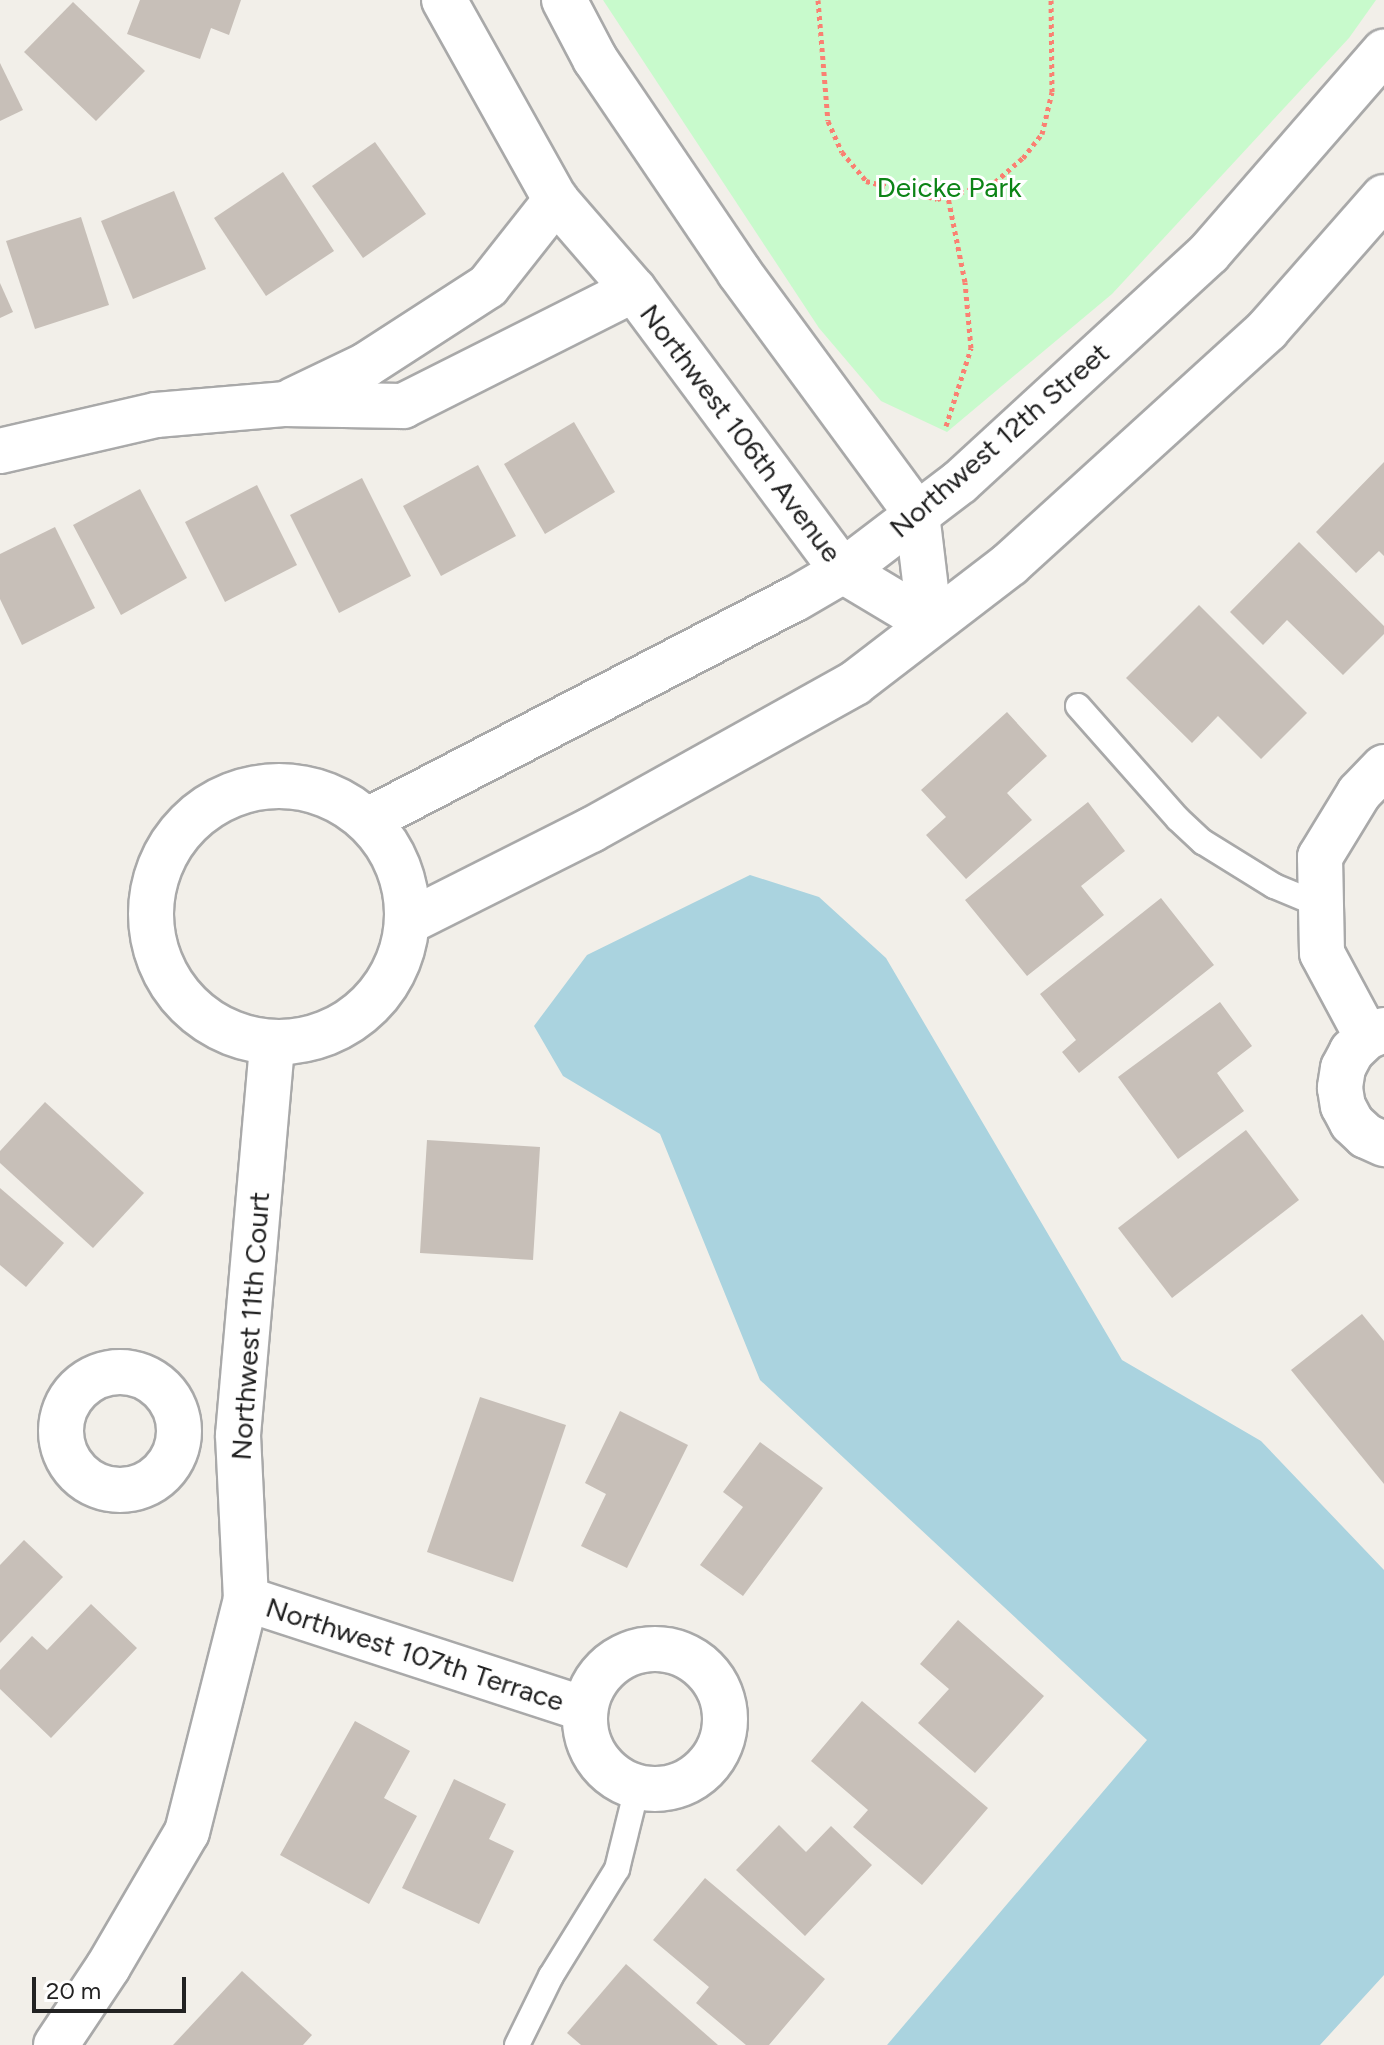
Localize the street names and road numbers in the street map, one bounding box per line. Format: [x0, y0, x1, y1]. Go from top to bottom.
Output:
street label: Northwest 106th Avenue [633, 298, 849, 568]
street label: Northwest 12th Street [882, 336, 1116, 544]
street label: Northwest 11th Court [224, 1191, 276, 1461]
street label: Northwest 107th Terrace [262, 1590, 568, 1718]

